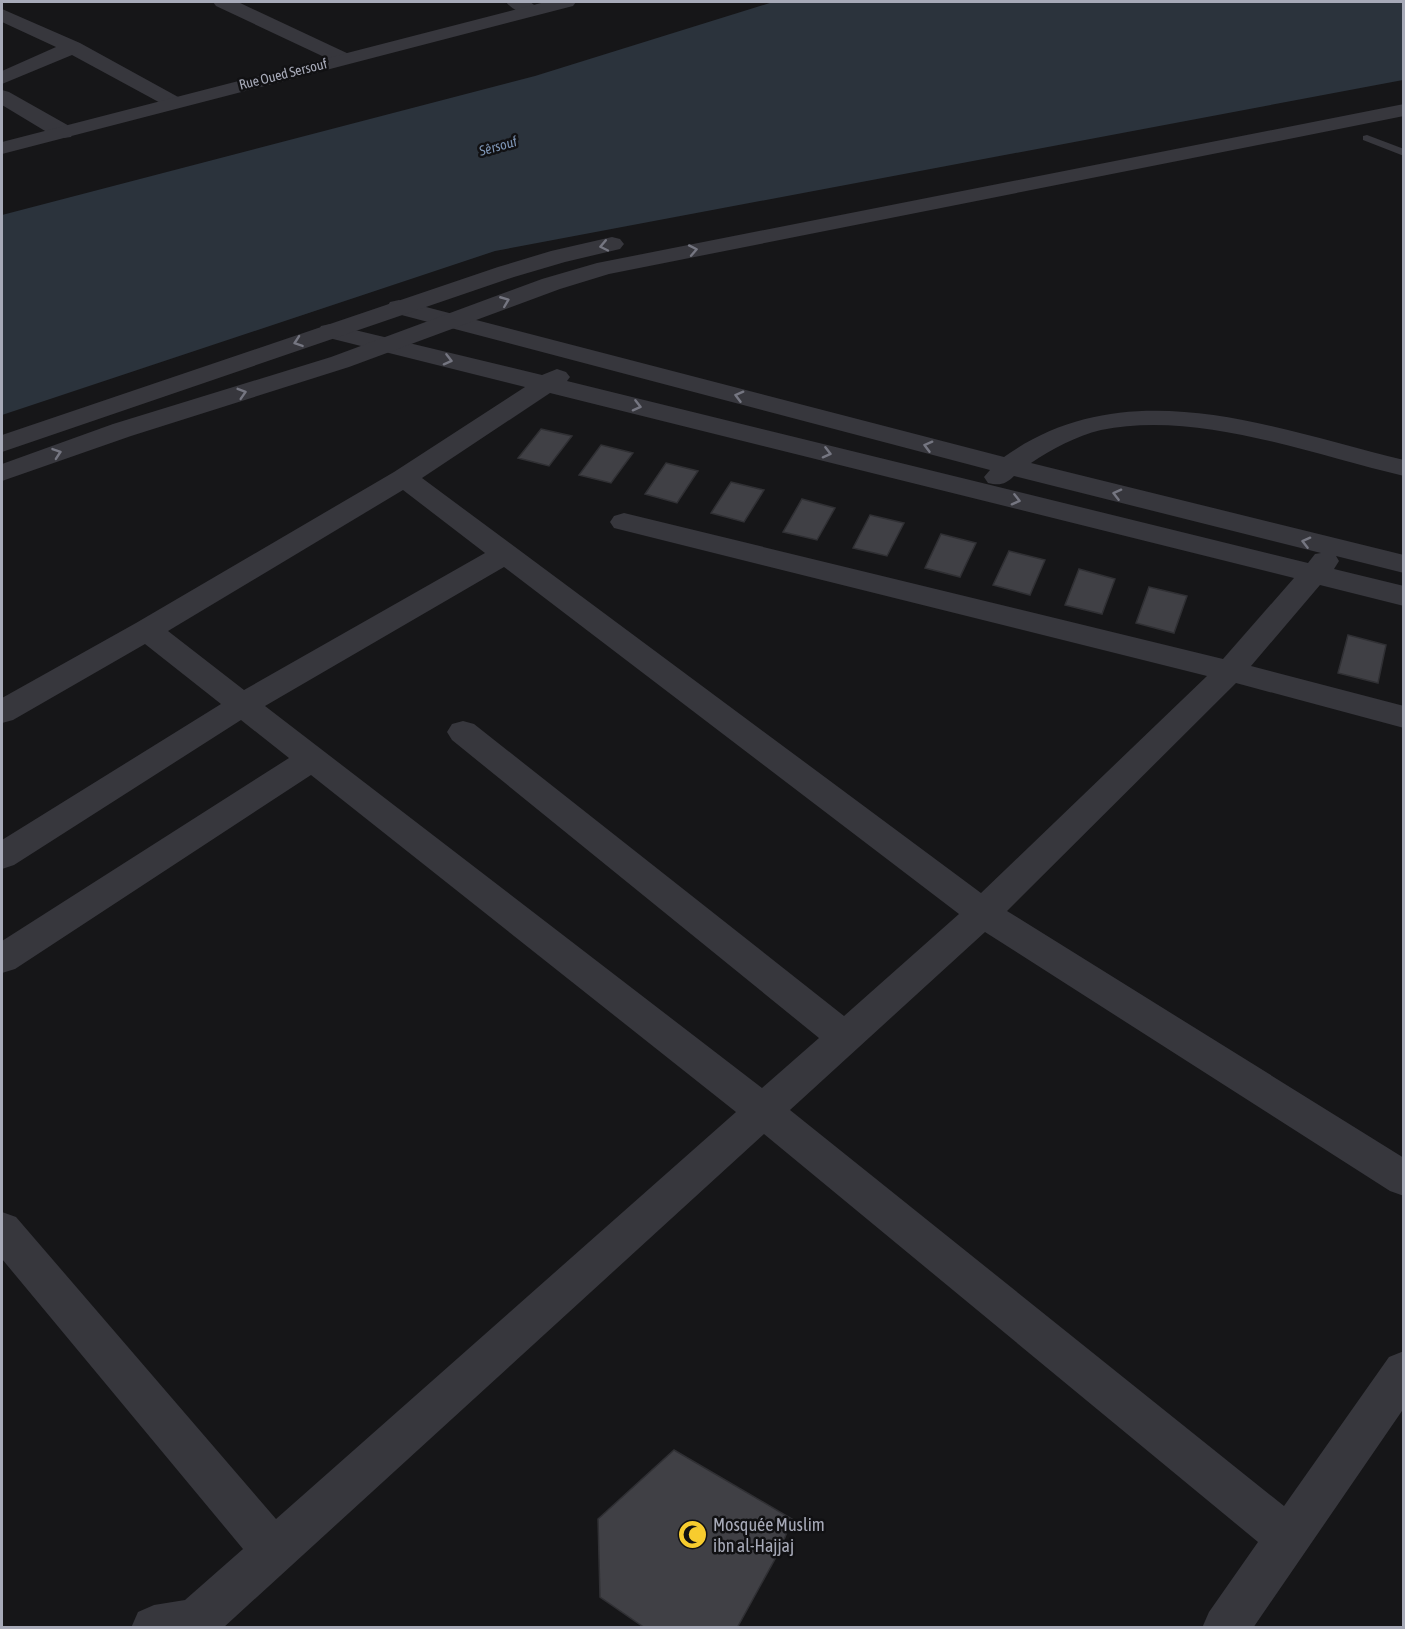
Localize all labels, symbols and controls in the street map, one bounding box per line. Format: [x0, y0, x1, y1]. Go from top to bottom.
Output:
street label: Rue Oued Sersouf [237, 55, 329, 93]
water label: Sêrsouf [476, 133, 520, 159]
one-way arrow [599, 239, 609, 252]
one-way arrow [688, 244, 698, 257]
one-way arrow [499, 296, 510, 308]
one-way arrow [293, 335, 304, 348]
one-way arrow [443, 352, 453, 365]
one-way arrow [236, 388, 247, 400]
one-way arrow [734, 391, 745, 403]
one-way arrow [632, 399, 642, 412]
one-way arrow [923, 440, 933, 453]
one-way arrow [822, 446, 832, 459]
one-way arrow [51, 448, 62, 461]
one-way arrow [1112, 489, 1122, 501]
one-way arrow [1010, 493, 1021, 505]
one-way arrow [1301, 536, 1311, 549]
place label: Mosquée Muslim ibn al-Hajjaj [713, 1514, 825, 1556]
mosque icon: Mosquée Muslim ibn al-Hajjaj [676, 1518, 708, 1550]

